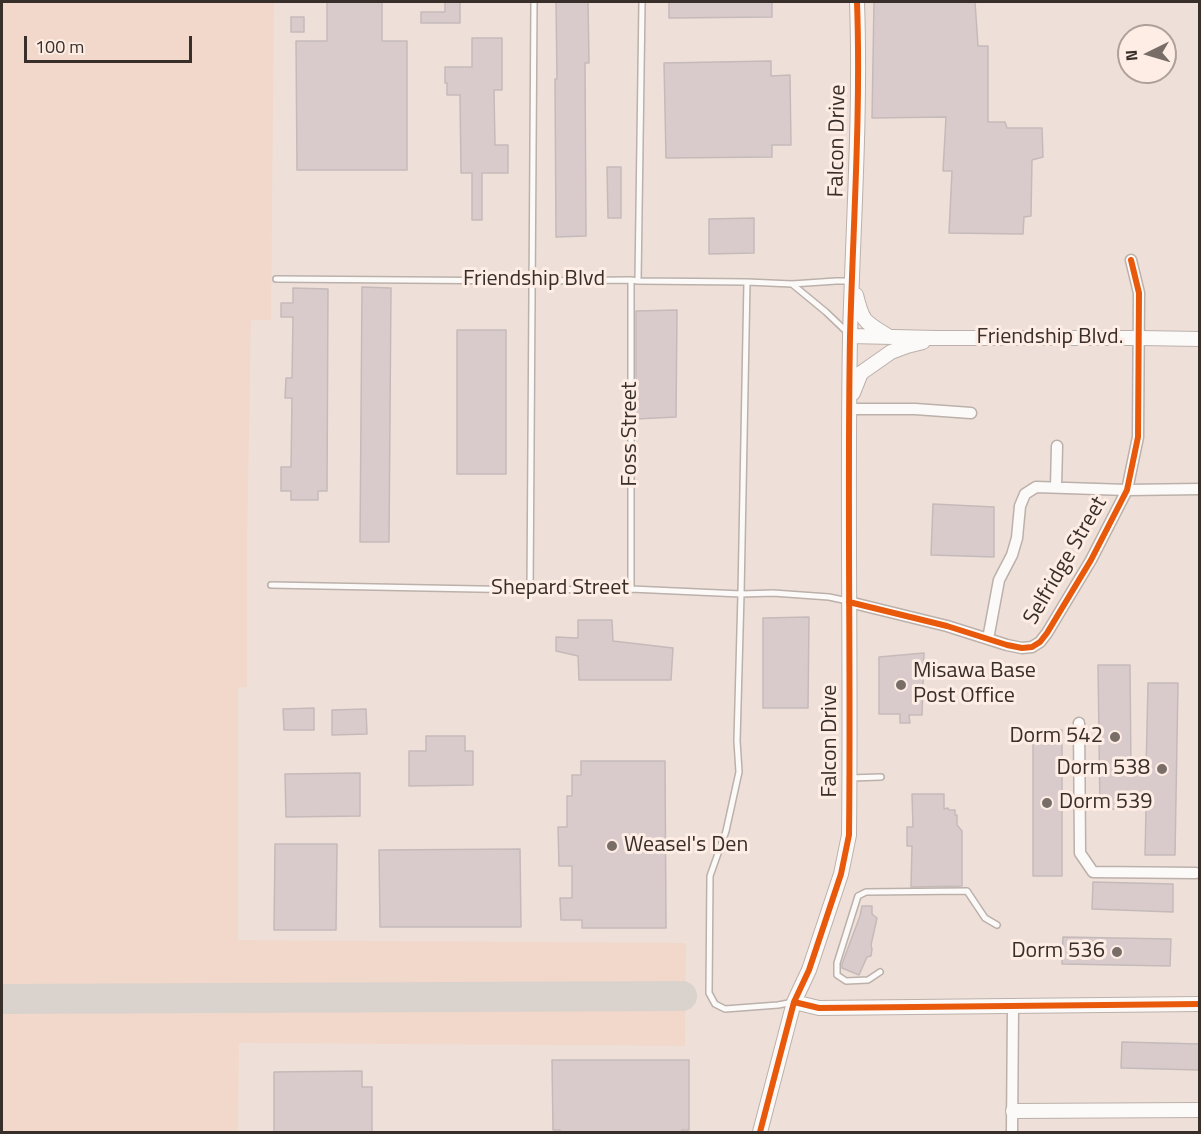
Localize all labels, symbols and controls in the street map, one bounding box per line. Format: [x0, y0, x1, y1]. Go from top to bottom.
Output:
scale bar [27, 24, 195, 62]
north arrow [1117, 24, 1177, 84]
text: 100 m [35, 33, 84, 60]
text: N [1119, 49, 1143, 62]
street label: Falcon Drive [824, 84, 852, 198]
street label: Friendship Blvd [463, 267, 605, 293]
street label: Friendship Blvd. [977, 325, 1123, 351]
street label: Foss Street [618, 382, 644, 486]
street label: Selfridge Street [1019, 492, 1113, 630]
street label: Shepard Street [491, 576, 629, 602]
place label: Misawa Base Post Office [913, 659, 1036, 710]
marker: Misawa Base Post Office [894, 678, 908, 692]
street label: Falcon Drive [818, 685, 844, 797]
place label: Dorm 542 [1009, 724, 1103, 750]
marker: Dorm 542 [1108, 730, 1122, 744]
place label: Dorm 538 [1056, 756, 1150, 782]
marker: Dorm 538 [1155, 762, 1169, 776]
place label: Dorm 539 [1059, 790, 1153, 816]
marker: Dorm 539 [1040, 796, 1054, 810]
place label: Weasel's Den [624, 833, 748, 859]
marker: Weasel's Den [605, 839, 619, 853]
place label: Dorm 536 [1011, 939, 1105, 965]
marker: Dorm 536 [1110, 945, 1124, 959]

